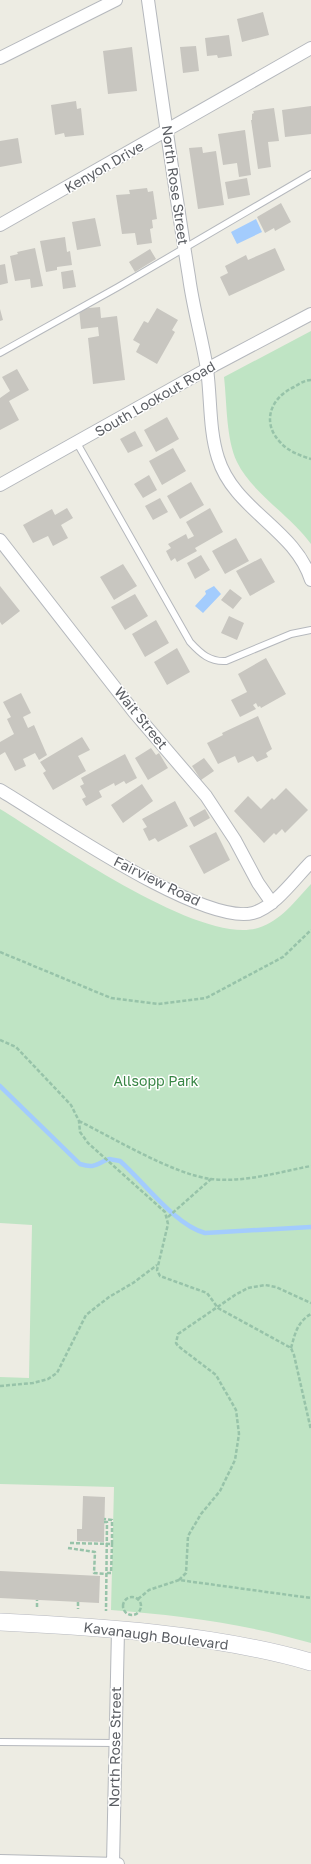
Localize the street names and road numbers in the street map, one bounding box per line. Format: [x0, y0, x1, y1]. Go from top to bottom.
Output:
street label: North Rose Street [159, 124, 192, 246]
street label: Kenyon Drive [61, 137, 146, 196]
street label: South Lookout Road [92, 357, 218, 440]
street label: Wait Street [111, 683, 172, 752]
street label: Fairview Road [111, 852, 203, 909]
street label: Kavanaugh Boulevard [83, 1618, 229, 1653]
street label: North Rose Street [105, 1686, 124, 1808]

